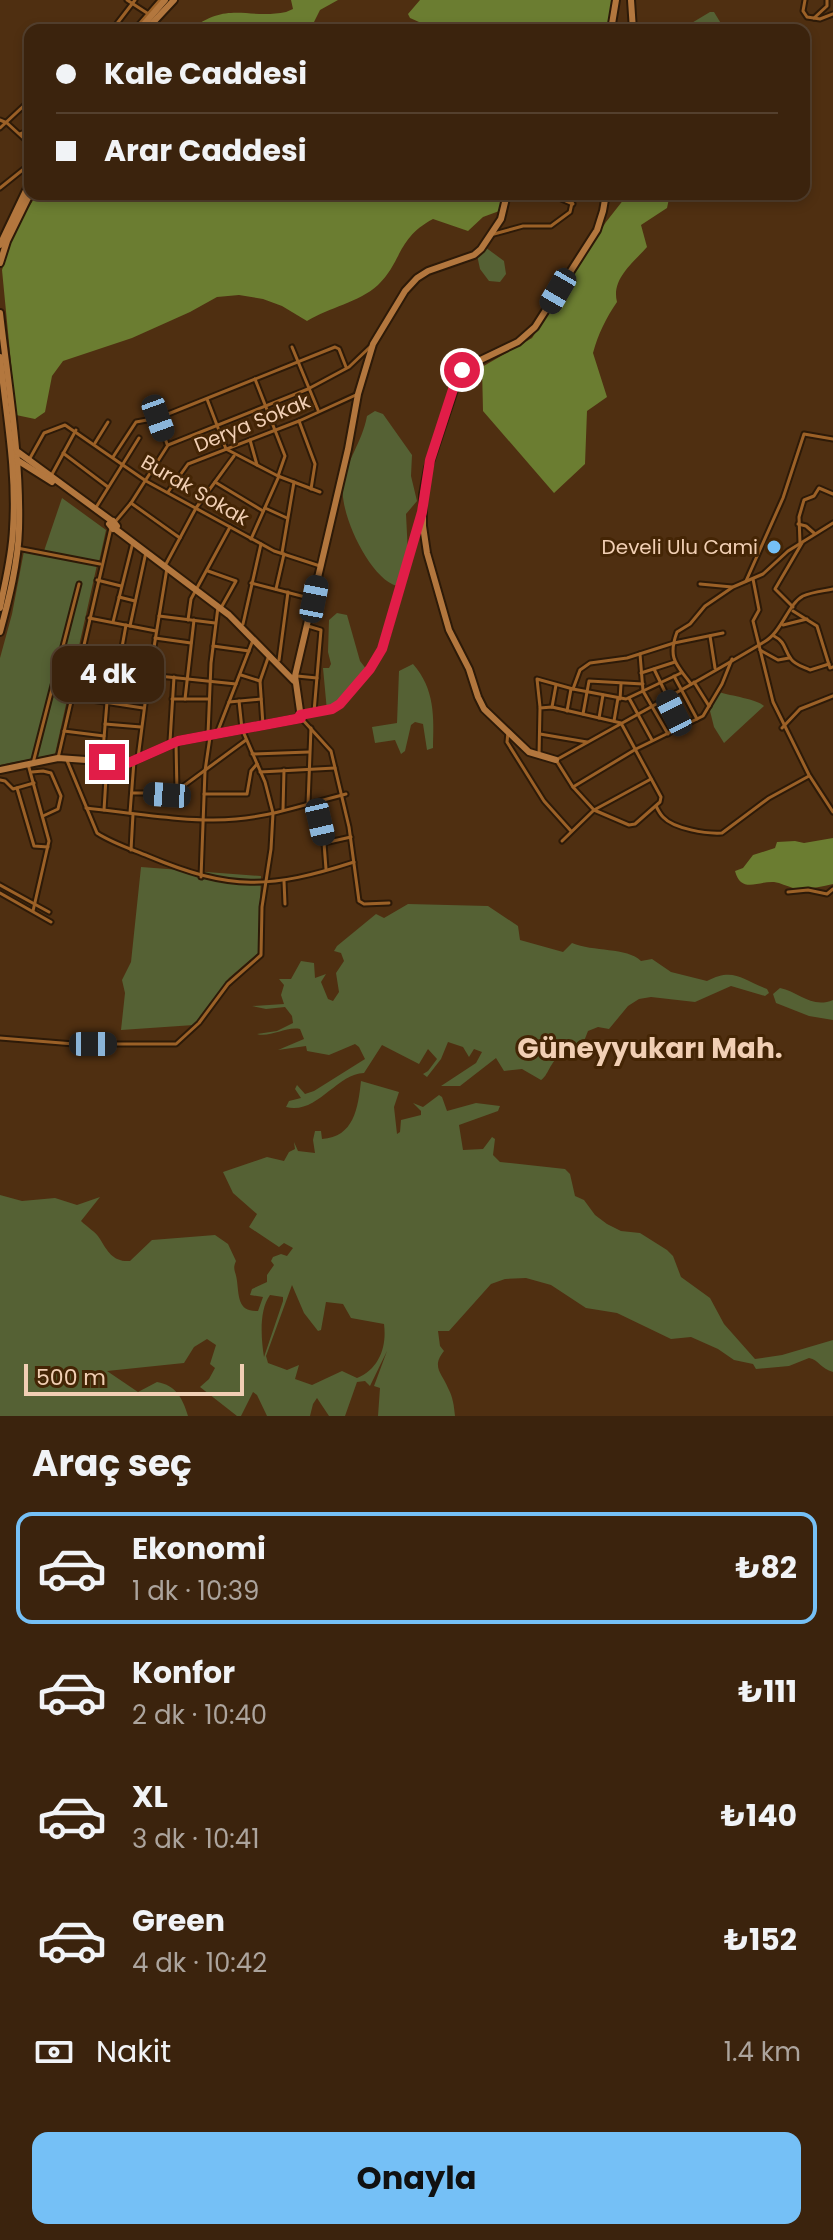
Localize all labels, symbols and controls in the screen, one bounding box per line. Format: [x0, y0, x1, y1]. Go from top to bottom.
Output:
text: Kale Caddesi [104, 52, 307, 95]
text: Arar Caddesi [104, 129, 307, 172]
car [536, 264, 580, 318]
route start [444, 352, 480, 388]
street label: Derya Sokak [190, 387, 315, 459]
car [139, 391, 177, 445]
street label: Burak Sokak [136, 448, 255, 533]
place label: Develi Ulu Cami [602, 533, 758, 561]
marker: Develi Ulu Cami [765, 538, 783, 556]
car [298, 573, 330, 625]
callout: 4 dk [51, 646, 163, 702]
text: 4 dk [80, 656, 136, 692]
car [652, 686, 696, 740]
route end [89, 744, 125, 780]
car [142, 781, 192, 809]
car [303, 796, 337, 848]
district label: Güneyyukarı Mah. [517, 1029, 783, 1068]
car [69, 1032, 117, 1056]
scale bar [24, 1360, 244, 1396]
text: 500 m [36, 1362, 106, 1393]
text: Araç seç [32, 1438, 192, 1489]
text: Ekonomi [132, 1527, 266, 1570]
icon: car [36, 1532, 108, 1604]
text: ₺82 [735, 1546, 797, 1589]
text: 1 dk · 10:39 [132, 1573, 260, 1609]
text: Konfor [132, 1651, 235, 1694]
icon: car [36, 1656, 108, 1728]
text: ₺111 [738, 1670, 797, 1713]
text: 2 dk · 10:40 [132, 1697, 267, 1733]
text: XL [132, 1775, 168, 1818]
icon: car [36, 1780, 108, 1852]
text: ₺140 [721, 1794, 797, 1837]
text: 3 dk · 10:41 [132, 1821, 259, 1857]
text: Green [132, 1899, 225, 1942]
icon: car [36, 1904, 108, 1976]
text: ₺152 [724, 1918, 797, 1961]
text: 4 dk · 10:42 [132, 1945, 267, 1981]
icon: cash [32, 2030, 76, 2074]
text: Nakit [96, 2030, 171, 2073]
text: 1.4 km [724, 2034, 801, 2070]
button: Onayla [32, 2132, 801, 2224]

